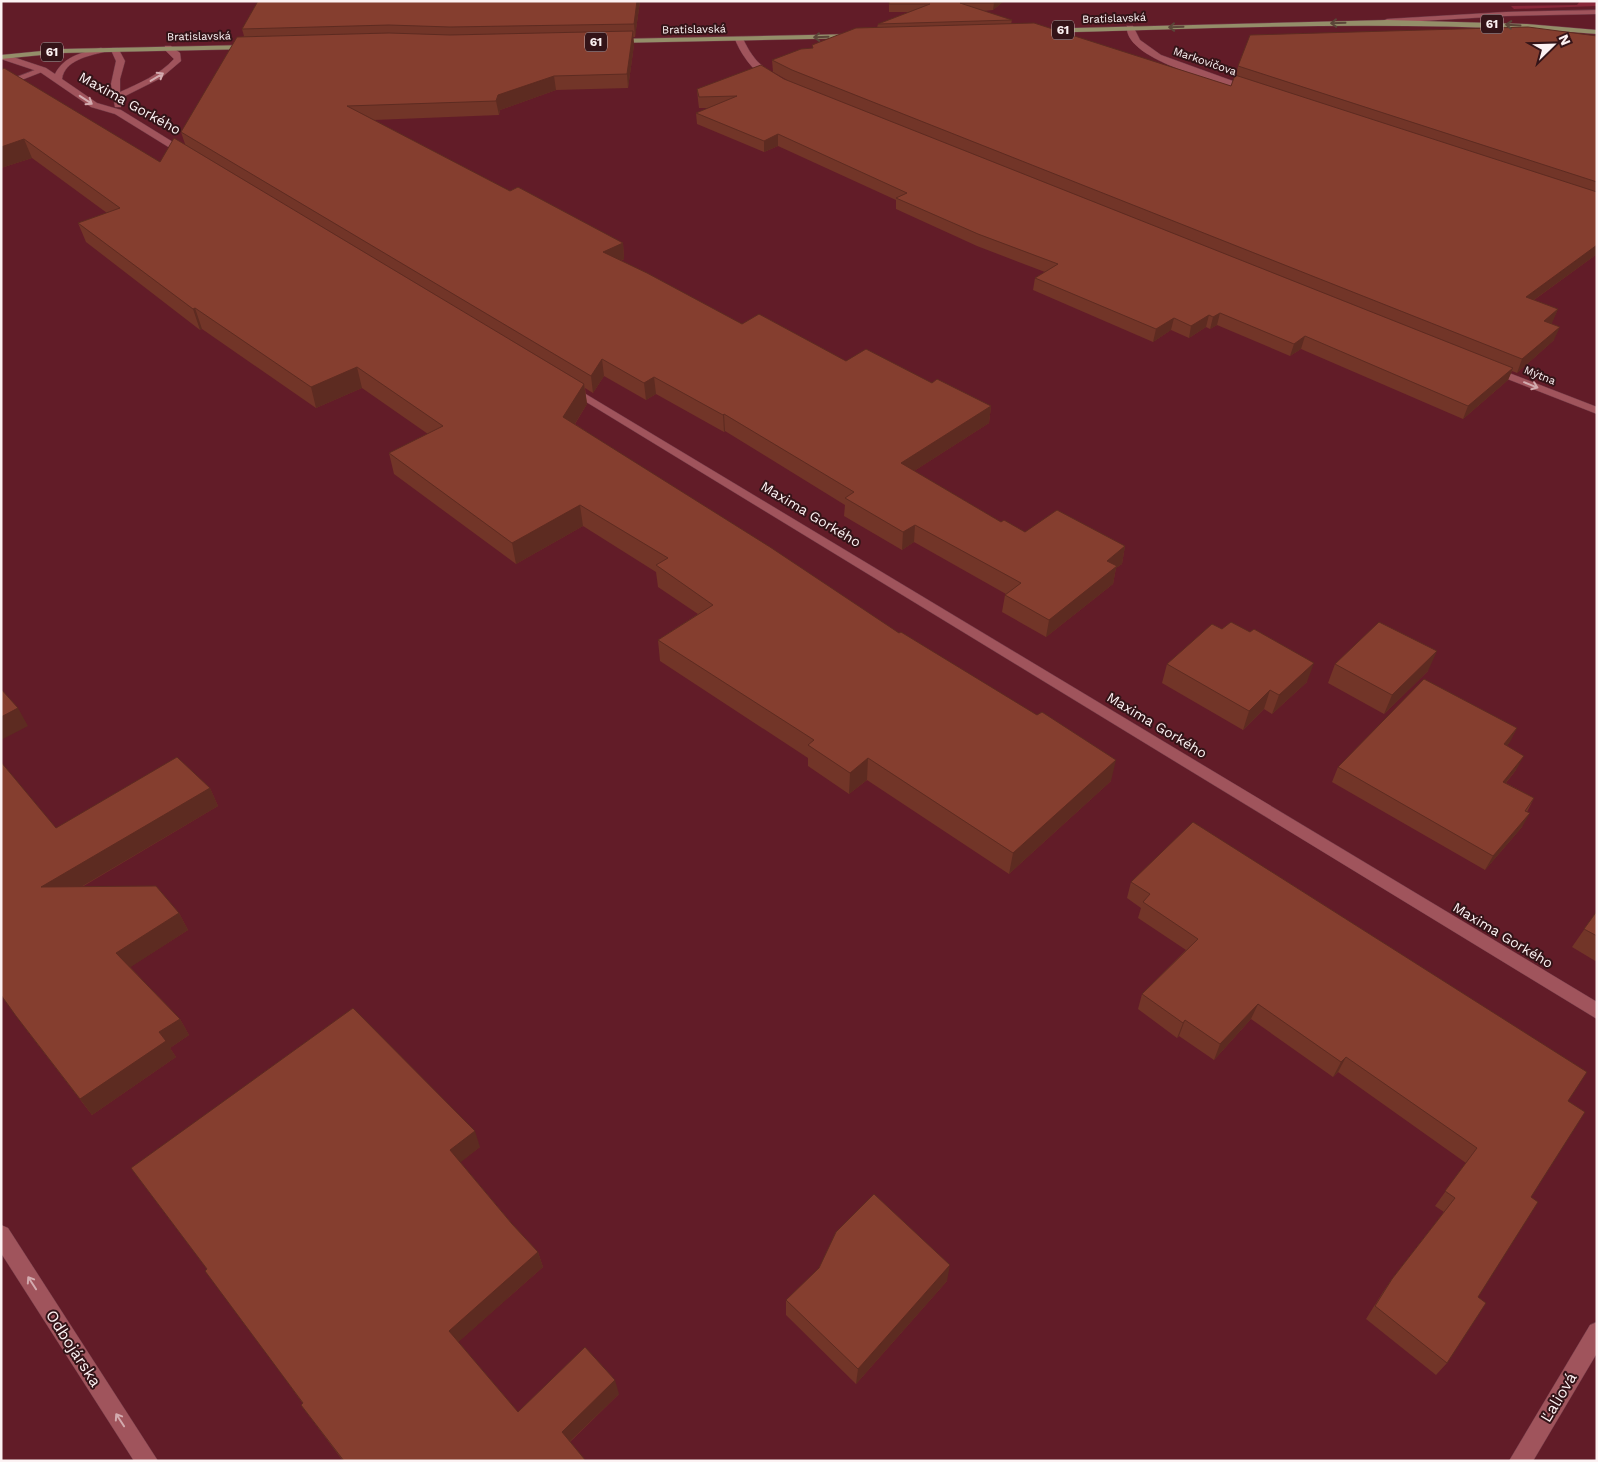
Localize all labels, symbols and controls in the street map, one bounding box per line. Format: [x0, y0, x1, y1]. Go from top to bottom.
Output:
street label: Bratislavská [1082, 11, 1146, 26]
road number: 61 [1481, 14, 1503, 34]
one-way arrow [1331, 18, 1347, 27]
road number: 61 [1052, 20, 1074, 40]
one-way arrow [1506, 20, 1522, 29]
north arrow [1528, 20, 1578, 70]
street label: Bratislavská [662, 22, 726, 37]
one-way arrow [1168, 22, 1184, 32]
street label: Bratislavská [167, 29, 231, 44]
road number: 61 [585, 32, 607, 52]
one-way arrow [813, 32, 829, 41]
text: N [1556, 32, 1574, 48]
road number: 61 [41, 42, 63, 62]
street label: Markovičova [1172, 45, 1238, 78]
street label: Maxima Gorkého [76, 68, 184, 138]
one-way arrow [150, 72, 165, 82]
one-way arrow [79, 95, 93, 105]
street label: Mýtna [1522, 363, 1557, 388]
one-way arrow [1523, 381, 1538, 390]
street label: Maxima Gorkého [758, 478, 864, 550]
street label: Maxima Gorkého [1104, 689, 1210, 761]
street label: Maxima Gorkého [1450, 899, 1556, 971]
one-way arrow [27, 1277, 37, 1291]
street label: Odbojárska [42, 1306, 105, 1390]
street label: Ľaliová [1536, 1369, 1581, 1426]
one-way arrow [115, 1413, 125, 1427]

